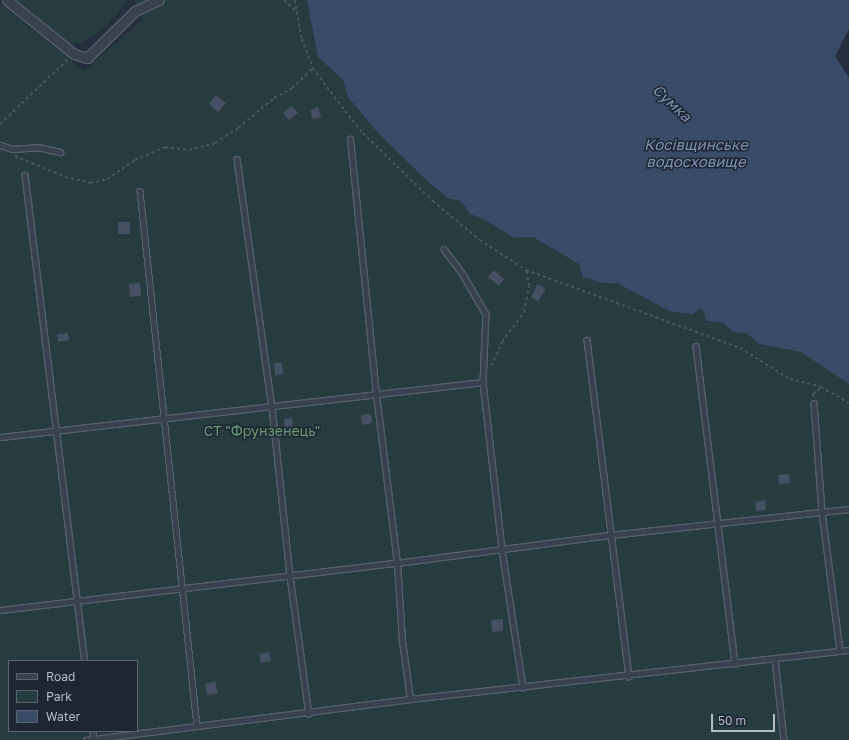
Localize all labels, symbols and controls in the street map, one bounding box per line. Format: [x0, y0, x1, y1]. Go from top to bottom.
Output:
water label: Сумка [649, 81, 695, 125]
water label: Косівщинське водосховище [644, 135, 748, 170]
park label: СТ "Фрунзенець" [204, 423, 320, 439]
legend [8, 660, 138, 732]
text: Road [46, 669, 75, 684]
text: Park [46, 689, 72, 704]
scale bar [713, 706, 777, 732]
text: Water [46, 709, 80, 724]
text: 50 m [718, 713, 746, 728]

